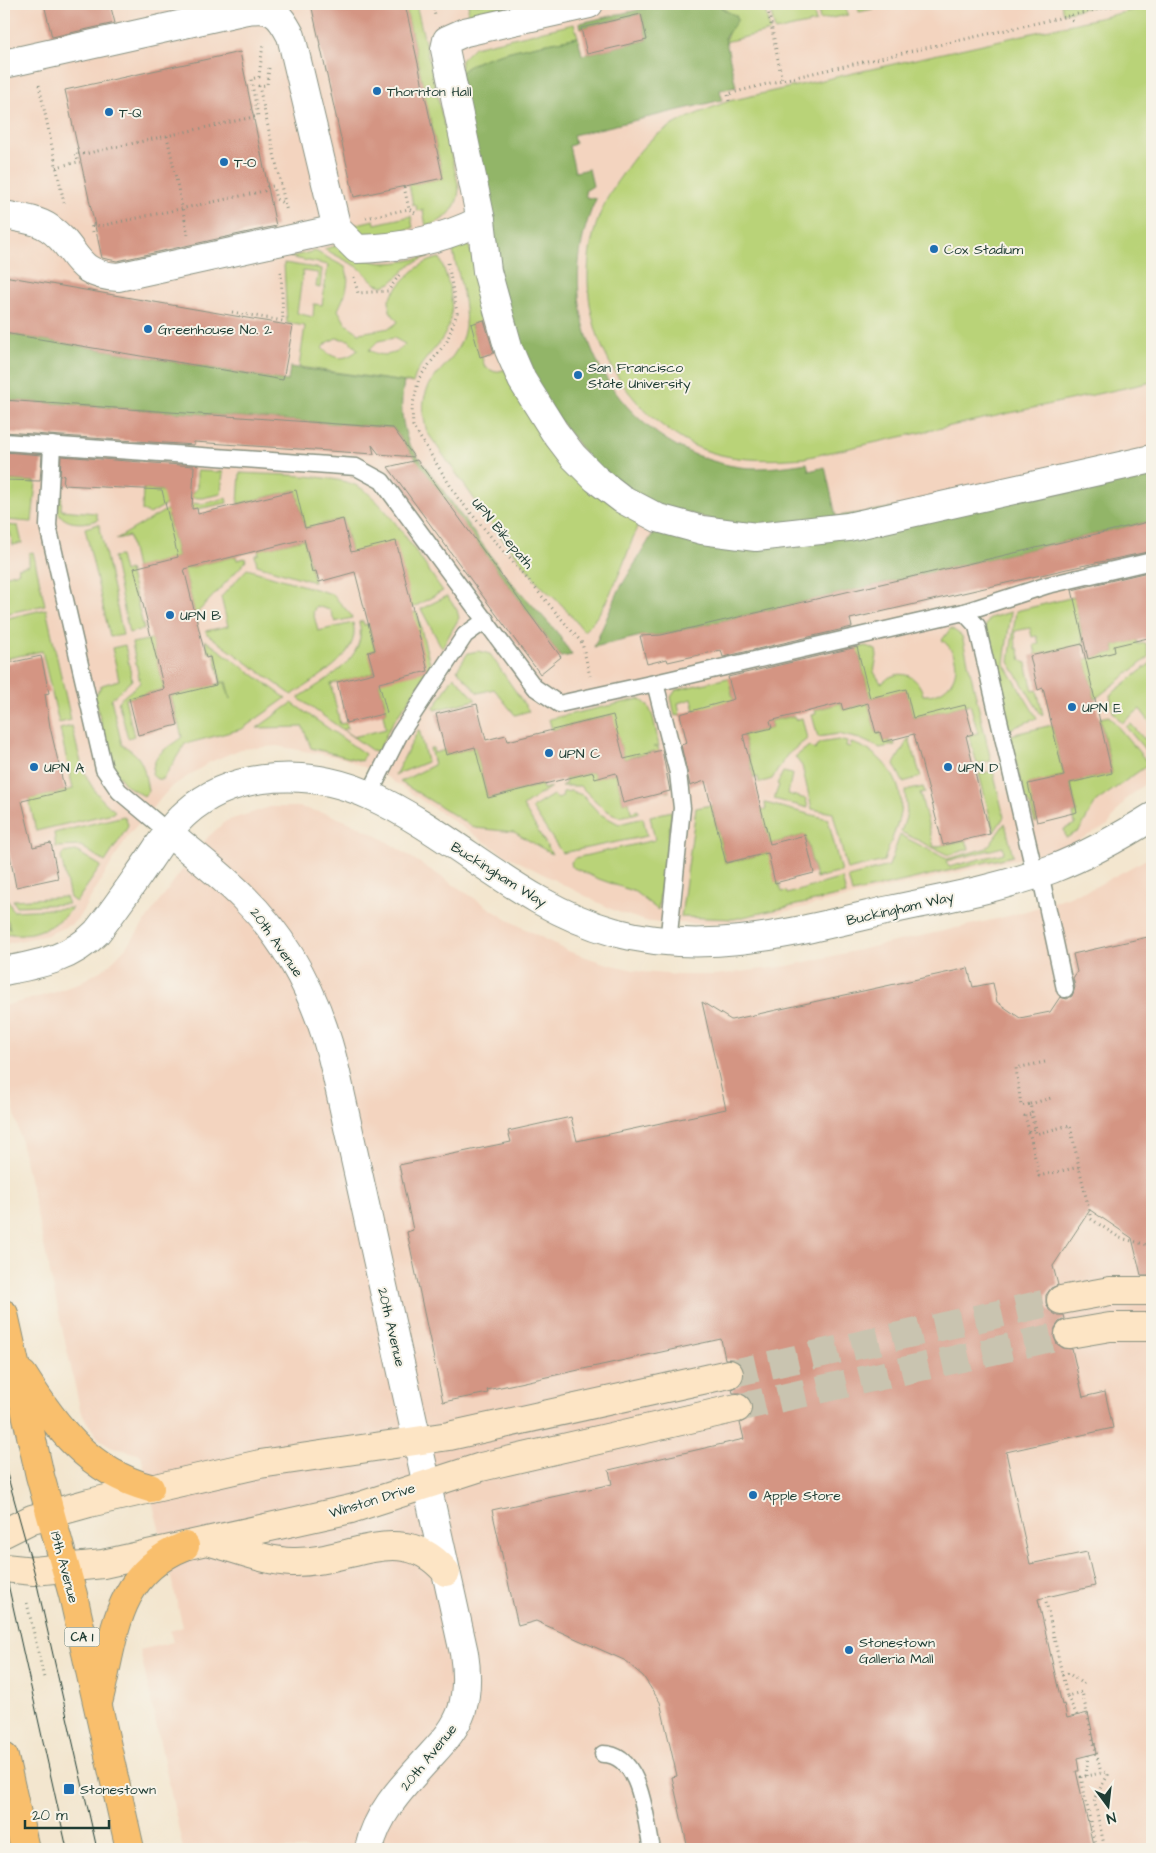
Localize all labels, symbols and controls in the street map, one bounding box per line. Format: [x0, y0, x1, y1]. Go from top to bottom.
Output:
place label: Thornton Hall [387, 82, 471, 102]
marker: Thornton Hall [371, 85, 383, 97]
place label: T-Q [119, 103, 142, 123]
marker: T-Q [103, 106, 115, 118]
place label: T-O [234, 153, 256, 173]
marker: T-O [218, 156, 230, 168]
place label: Cox Stadium [944, 240, 1023, 260]
marker: Cox Stadium [928, 243, 940, 255]
place label: Greenhouse No. 2 [158, 320, 272, 340]
marker: Greenhouse No. 2 [142, 323, 154, 335]
place label: San Francisco State University [588, 358, 691, 394]
marker: San Francisco State University [572, 369, 584, 381]
street label: UPN Bikepath [467, 494, 538, 573]
place label: UPN B [180, 606, 221, 626]
marker: UPN B [164, 609, 176, 621]
place label: UPN E [1082, 698, 1122, 718]
marker: UPN E [1066, 701, 1078, 713]
place label: UPN C [559, 744, 600, 764]
marker: UPN C [543, 747, 555, 759]
place label: UPN A [44, 758, 84, 778]
place label: UPN D [958, 758, 998, 778]
marker: UPN A [28, 761, 40, 773]
marker: UPN D [942, 761, 954, 773]
street label: Buckingham Way [447, 837, 550, 912]
street label: Buckingham Way [845, 887, 956, 931]
street label: 20th Avenue [245, 904, 308, 982]
street label: 20th Avenue [372, 1286, 410, 1369]
street label: Winston Drive [327, 1478, 418, 1524]
place label: Apple Store [763, 1486, 841, 1506]
marker: Apple Store [747, 1489, 759, 1501]
street label: 19th Avenue [45, 1529, 83, 1606]
road number: CA 1 [64, 1628, 100, 1646]
place label: Stonestown Galleria Mall [859, 1633, 935, 1669]
marker: Stonestown Galleria Mall [843, 1644, 855, 1656]
street label: 20th Avenue [396, 1720, 462, 1795]
place label: Stonestown [80, 1780, 156, 1800]
north arrow [1084, 1780, 1134, 1830]
marker: Stonestown [62, 1782, 76, 1796]
scale bar [25, 1798, 109, 1830]
text: 20 m [32, 1805, 68, 1826]
text: N [1104, 1807, 1118, 1828]

